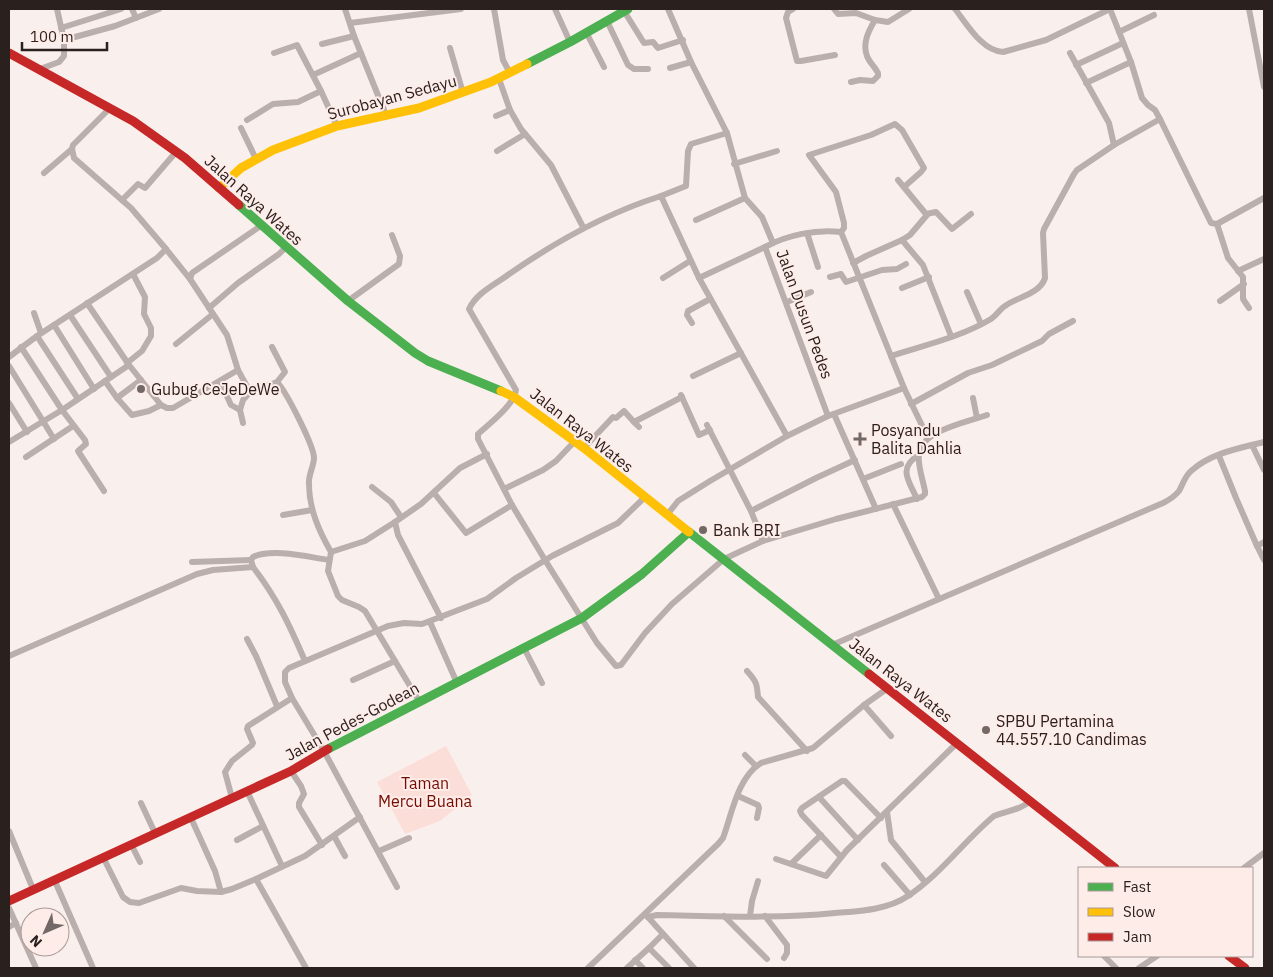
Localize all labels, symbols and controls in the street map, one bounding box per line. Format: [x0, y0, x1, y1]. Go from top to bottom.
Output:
scale bar [22, 20, 108, 52]
text: 100 m [30, 27, 74, 46]
street label: Surobayan Sedayu [325, 70, 459, 124]
street label: Jalan Raya Wates [201, 150, 307, 250]
street label: Jalan Dusun Pedes [772, 247, 838, 381]
place label: Gubug CeJeDeWe [151, 379, 280, 399]
marker: Gubug CeJeDeWe [135, 383, 147, 395]
street label: Jalan Raya Wates [526, 383, 638, 477]
place label: Posyandu Balita Dahlia [871, 420, 962, 458]
marker: Posyandu Balita Dahlia [853, 432, 867, 446]
place label: Bank BRI [713, 520, 780, 540]
marker: Bank BRI [697, 524, 709, 536]
street label: Jalan Raya Wates [845, 633, 957, 727]
street label: Jalan Pedes-Godean [282, 677, 422, 765]
place label: SPBU Pertamina 44.557.10 Candimas [996, 711, 1147, 749]
marker: SPBU Pertamina 44.557.10 Candimas [980, 724, 992, 736]
park label: Taman Mercu Buana [378, 773, 473, 811]
legend [1078, 867, 1253, 957]
text: Fast [1123, 877, 1151, 896]
text: Slow [1123, 902, 1156, 921]
north arrow [20, 907, 70, 957]
text: Jam [1123, 927, 1152, 946]
text: N [26, 931, 46, 951]

